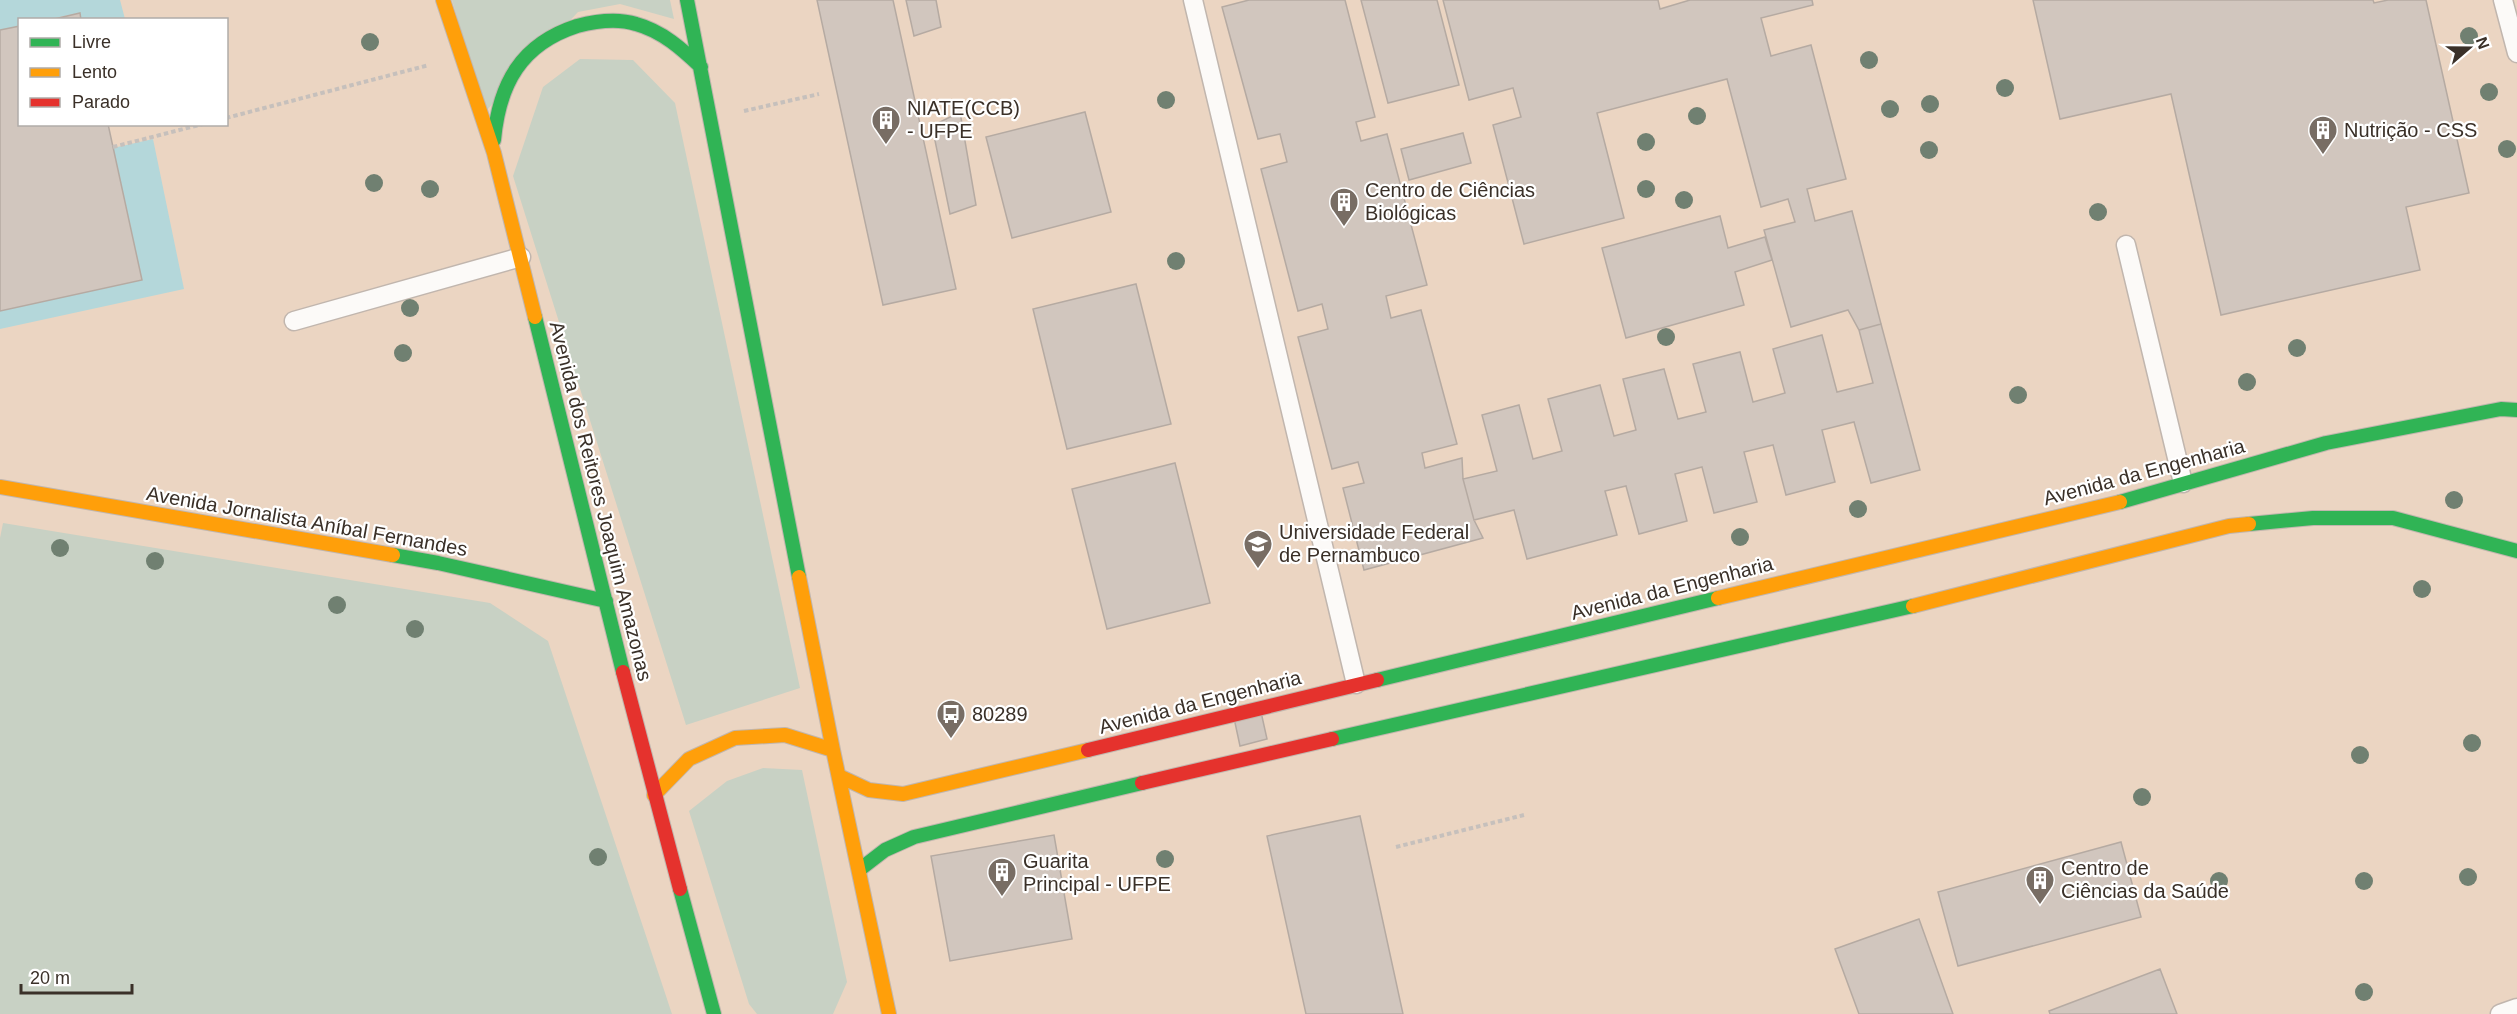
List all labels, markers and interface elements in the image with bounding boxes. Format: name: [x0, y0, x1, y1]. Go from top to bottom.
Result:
legend: [18, 18, 228, 126]
north arrow: [2439, 18, 2499, 78]
text: Livre: [72, 32, 111, 52]
text: N: [2473, 35, 2493, 51]
text: Lento: [72, 62, 117, 82]
text: Parado: [72, 92, 130, 112]
place label: NIATE(CCB) - UFPE: [907, 97, 1020, 142]
building icon: NIATE(CCB) - UFPE: [870, 104, 902, 146]
building icon: Nutrição - CSS: [2307, 114, 2339, 156]
place label: Nutrição - CSS: [2344, 119, 2477, 141]
place label: Centro de Ciências Biológicas: [1365, 179, 1535, 224]
building icon: Centro de Ciências Biológicas: [1328, 186, 1360, 228]
street label: Avenida dos Reitores Joaquim Amazonas: [546, 319, 656, 683]
street label: Avenida da Engenharia: [2041, 434, 2248, 509]
street label: Avenida Jornalista Aníbal Fernandes: [145, 482, 469, 560]
place label: Universidade Federal de Pernambuco: [1279, 521, 1469, 566]
school or university icon: Universidade Federal de Pernambuco: [1242, 528, 1274, 570]
street label: Avenida da Engenharia: [1569, 552, 1776, 624]
street label: Avenida da Engenharia: [1097, 666, 1304, 738]
bus stop icon: 80289: [935, 698, 967, 740]
place label: 80289: [972, 703, 1028, 725]
place label: Guarita Principal - UFPE: [1023, 850, 1171, 895]
building icon: Guarita Principal - UFPE: [986, 856, 1018, 898]
place label: Centro de Ciências da Saúde: [2061, 857, 2229, 902]
building icon: Centro de Ciências da Saúde: [2024, 864, 2056, 906]
scale bar: [21, 957, 132, 995]
text: 20 m: [30, 968, 70, 988]

